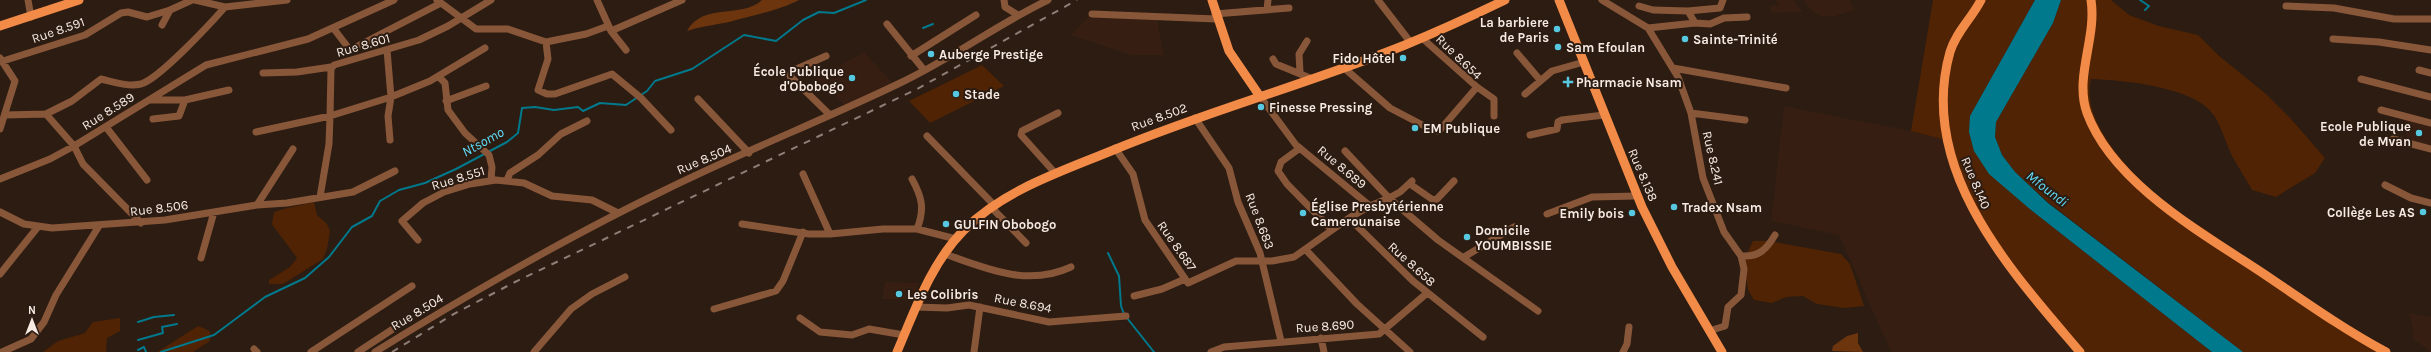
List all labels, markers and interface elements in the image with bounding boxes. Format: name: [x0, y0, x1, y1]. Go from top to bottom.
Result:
street label: Rue 8.591: [30, 14, 86, 46]
place label: La barbiere de Paris: [1480, 15, 1549, 45]
marker: La barbiere de Paris: [1552, 24, 1562, 34]
street label: Rue 8.601: [334, 30, 392, 60]
street label: Rue 8.654: [1433, 31, 1485, 83]
place label: Sainte-Trinité: [1693, 32, 1778, 47]
marker: Sainte-Trinité: [1680, 34, 1690, 44]
place label: Sam Efoulan: [1566, 40, 1645, 55]
marker: Sam Efoulan: [1553, 42, 1563, 52]
place label: Auberge Prestige: [939, 47, 1043, 62]
marker: Auberge Prestige: [926, 49, 936, 59]
place label: Fido Hôtel: [1332, 51, 1395, 66]
marker: Fido Hôtel: [1398, 53, 1408, 63]
place label: École Publique d'Obobogo: [753, 62, 844, 94]
marker: École Publique d'Obobogo: [847, 73, 857, 83]
place label: Pharmacie Nsam: [1576, 75, 1682, 90]
marker: Pharmacie Nsam: [1563, 77, 1573, 87]
place label: Stade: [964, 87, 1000, 102]
street label: Rue 8.589: [79, 89, 137, 133]
marker: Stade: [951, 89, 961, 99]
street label: Rue 8.502: [1129, 100, 1189, 134]
place label: Finesse Pressing: [1269, 100, 1373, 115]
marker: Finesse Pressing: [1256, 102, 1266, 112]
place label: Ecole Publique de Mvan: [2320, 119, 2411, 149]
place label: EM Publique: [1423, 121, 1500, 137]
water label: Ntsomo: [459, 123, 507, 160]
marker: EM Publique: [1410, 123, 1420, 133]
marker: Ecole Publique de Mvan: [2414, 128, 2424, 138]
street label: Rue 8.241: [1700, 130, 1726, 186]
street label: Rue 8.504: [674, 141, 734, 177]
street label: Rue 8.689: [1315, 142, 1369, 192]
street label: Rue 8.138: [1625, 146, 1661, 204]
street label: Rue 8.140: [1958, 155, 1994, 212]
street label: Rue 8.551: [430, 163, 486, 193]
water label: Mfoundi: [2023, 167, 2071, 211]
street label: Rue 8.683: [1242, 191, 1278, 251]
street label: Rue 8.506: [129, 197, 189, 219]
place label: Église Presbytérienne Camerounaise: [1311, 197, 1444, 229]
place label: Tradex Nsam: [1682, 200, 1762, 215]
marker: Tradex Nsam: [1669, 202, 1679, 212]
place label: Collège Les AS: [2327, 205, 2415, 220]
place label: Emily bois: [1560, 206, 1624, 221]
marker: Collège Les AS: [2418, 207, 2428, 217]
marker: Église Presbytérienne Camerounaise: [1298, 208, 1308, 218]
marker: Emily bois: [1627, 208, 1637, 218]
place label: GULFIN Obobogo: [954, 217, 1056, 232]
street label: Rue 8.687: [1154, 218, 1200, 274]
marker: GULFIN Obobogo: [941, 219, 951, 229]
place label: Domicile YOUMBISSIE: [1475, 223, 1552, 253]
marker: Domicile YOUMBISSIE: [1462, 232, 1472, 242]
street label: Rue 8.658: [1385, 239, 1439, 289]
place label: Les Colibris: [907, 287, 979, 302]
marker: Les Colibris: [894, 289, 904, 299]
street label: Rue 8.694: [993, 290, 1053, 316]
street label: Rue 8.504: [388, 291, 446, 333]
north arrow: [12, 300, 52, 340]
text: N: [28, 304, 36, 317]
street label: Rue 8.690: [1295, 316, 1355, 336]

